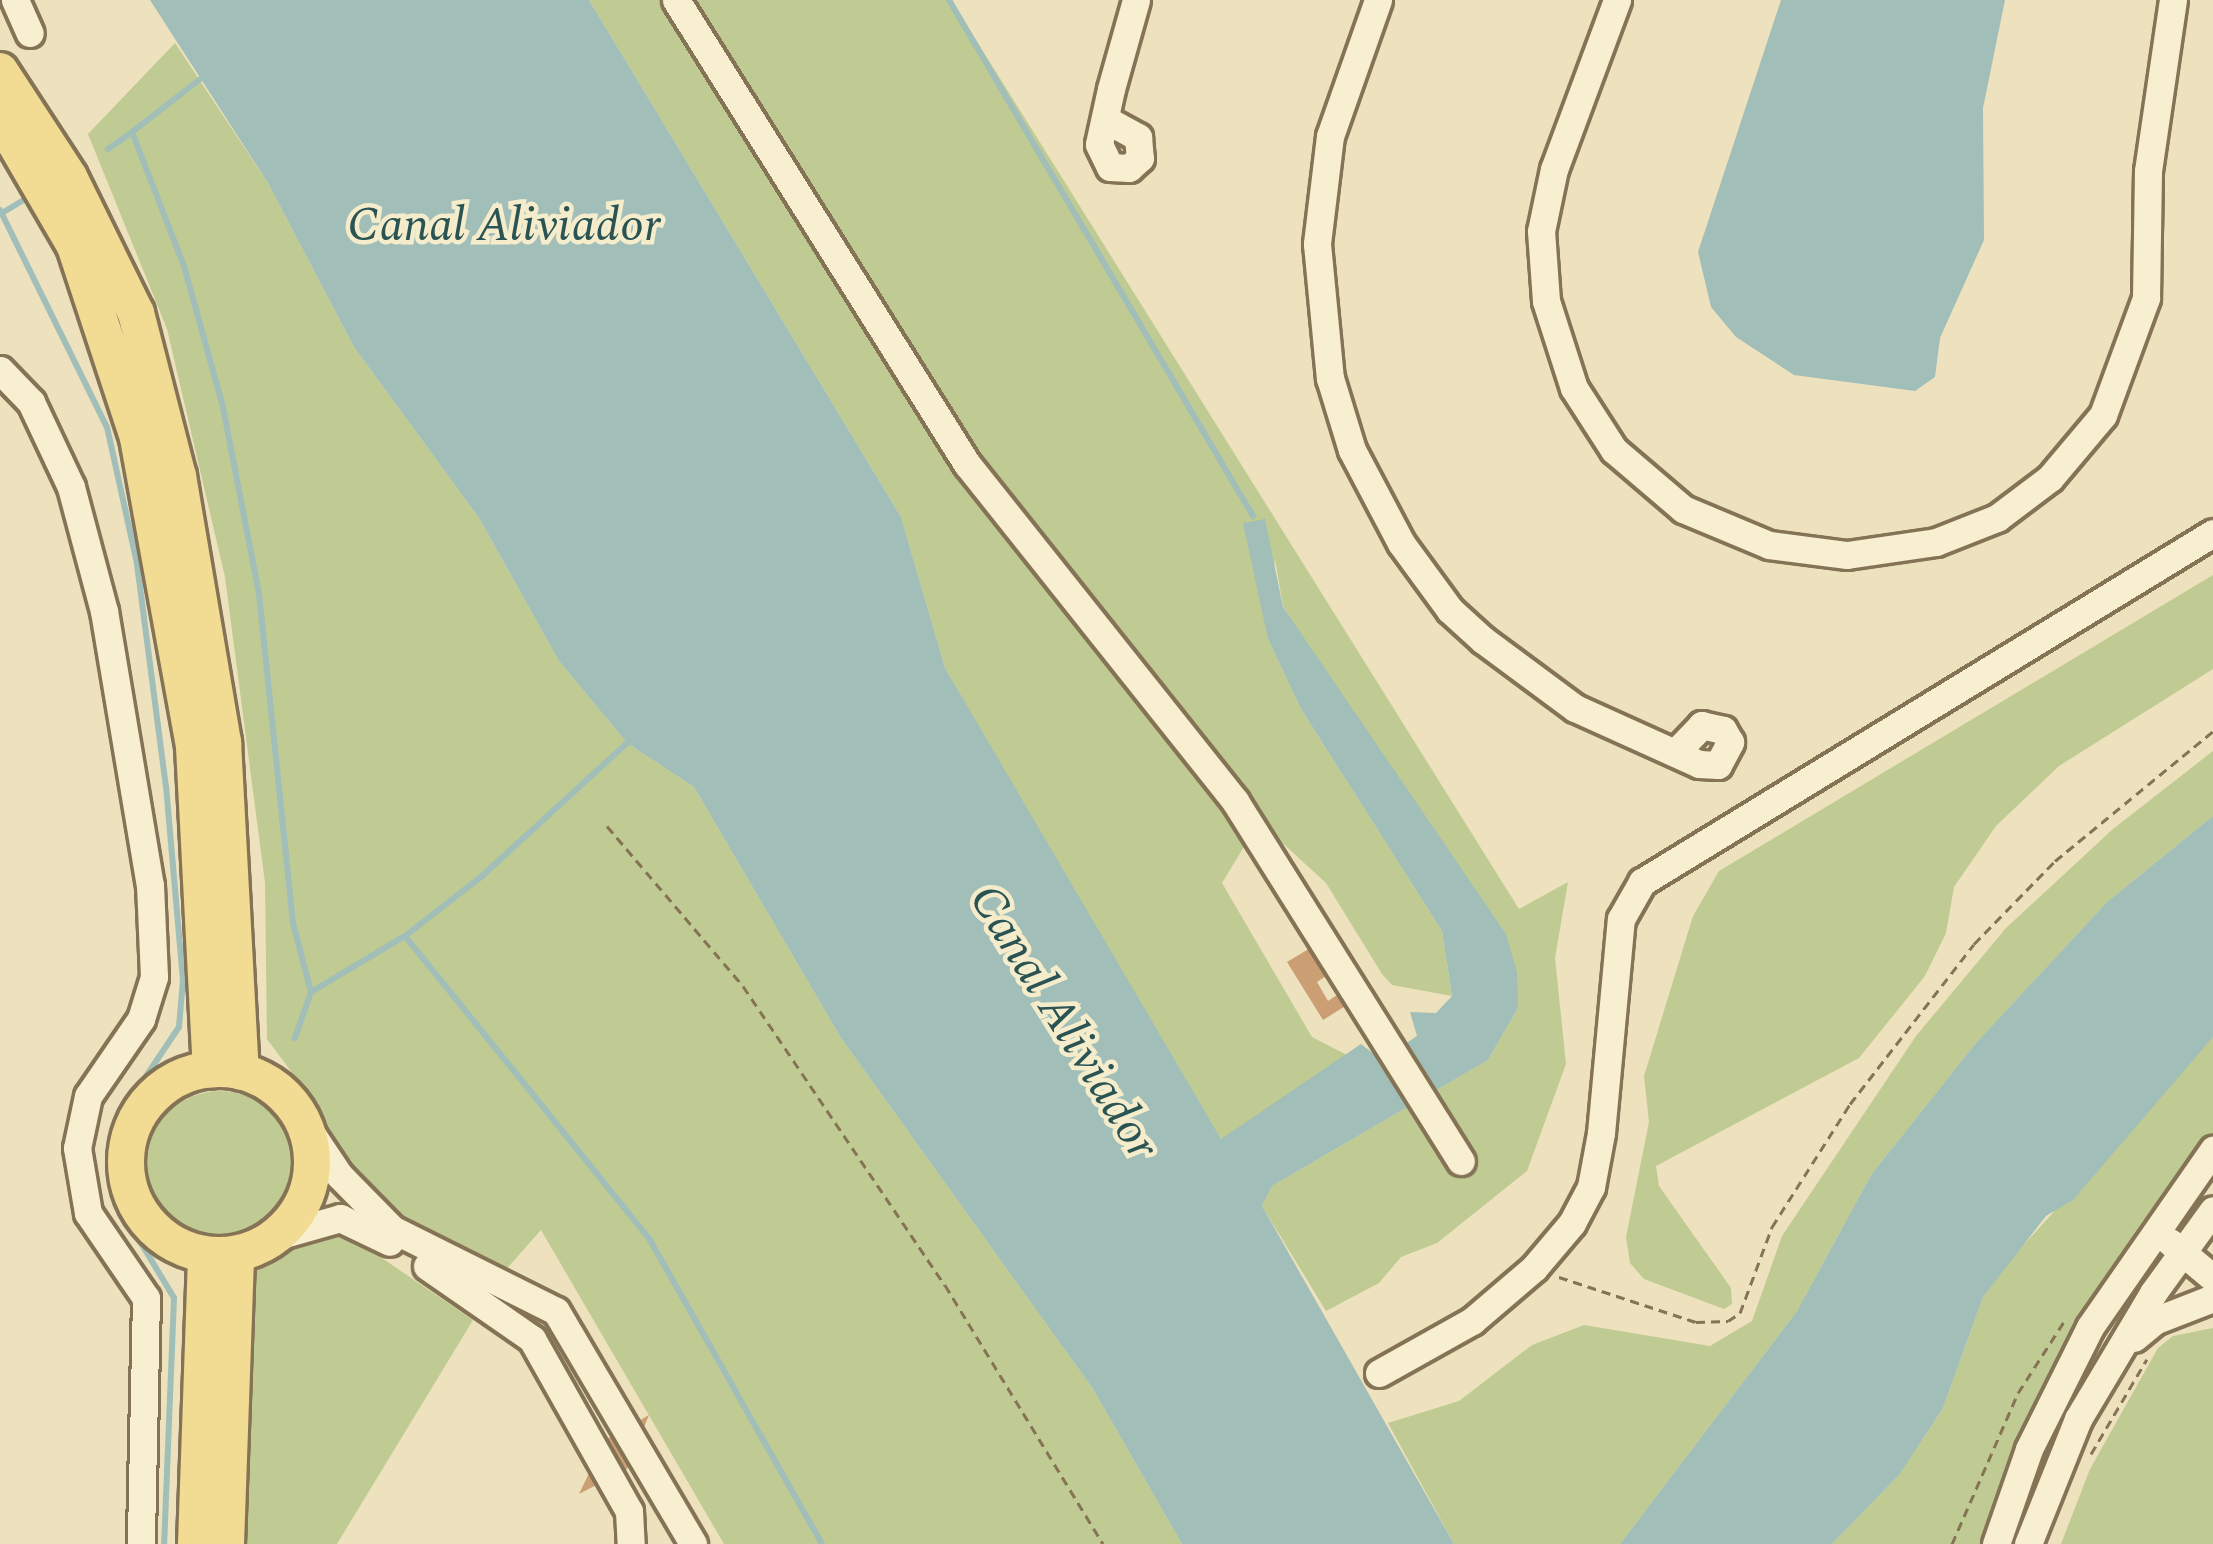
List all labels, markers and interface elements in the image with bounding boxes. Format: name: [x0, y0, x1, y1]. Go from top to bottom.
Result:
water label: Canal Aliviador: [347, 197, 661, 255]
water label: Canal Aliviador: [957, 874, 1171, 1170]

